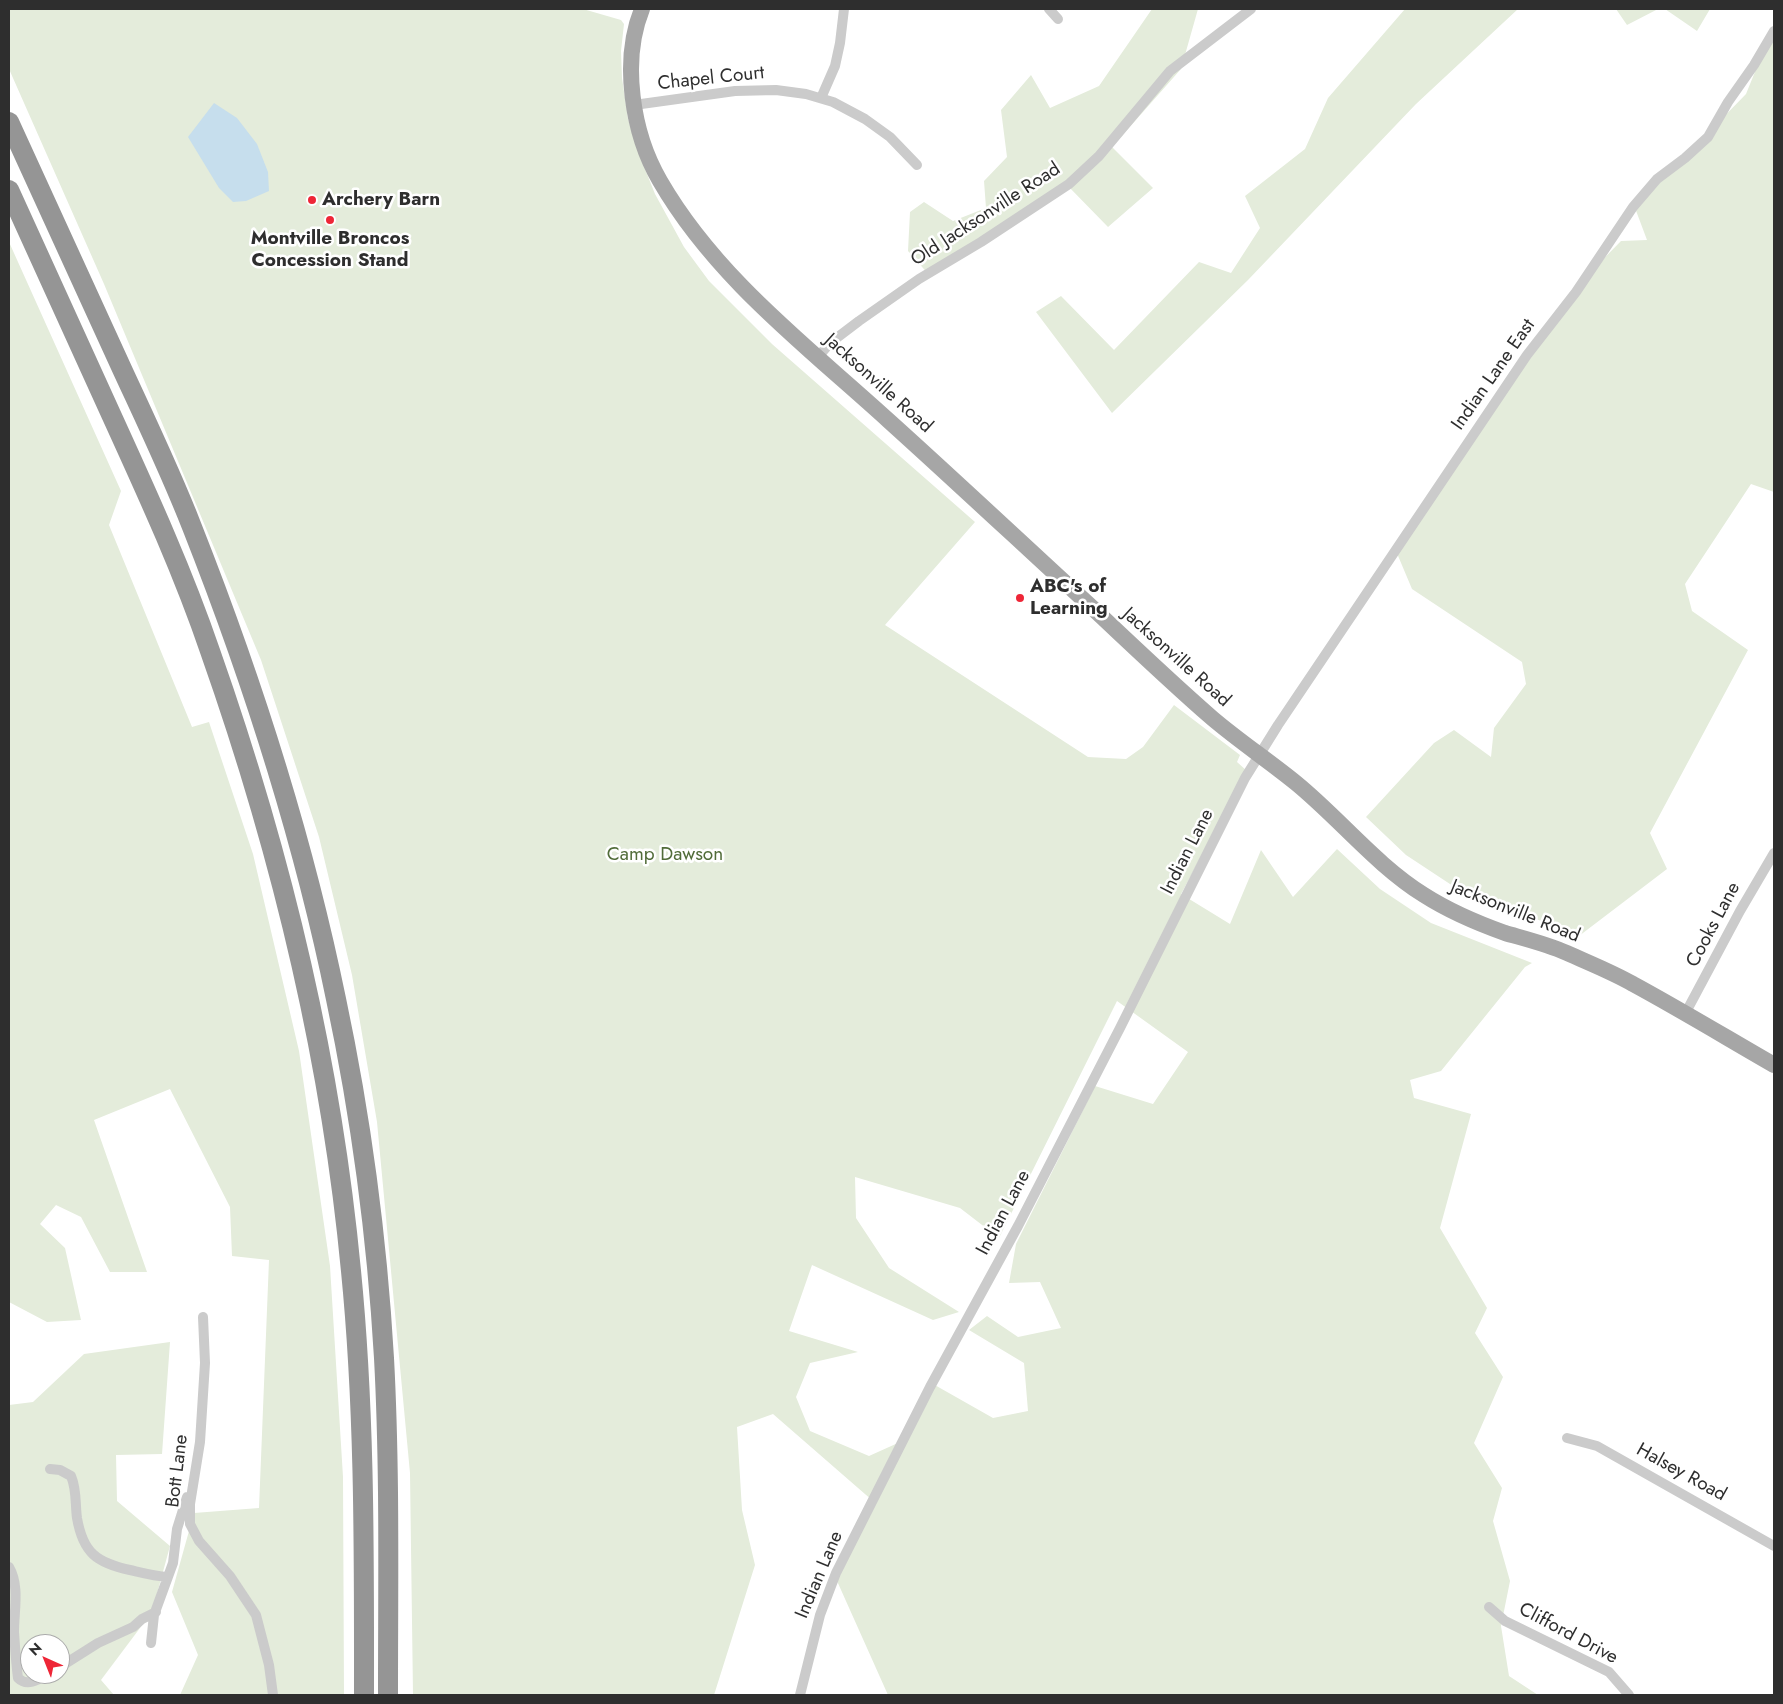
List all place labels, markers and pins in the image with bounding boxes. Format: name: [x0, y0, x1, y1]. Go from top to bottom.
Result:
place label: Archery Barn: [322, 189, 440, 211]
marker: Archery Barn: [306, 194, 318, 206]
marker: Montville Broncos Concession Stand: [324, 214, 336, 226]
place label: Montville Broncos Concession Stand: [251, 228, 409, 272]
place label: ABC's of Learning: [1030, 576, 1108, 620]
marker: ABC's of Learning: [1014, 592, 1026, 604]

